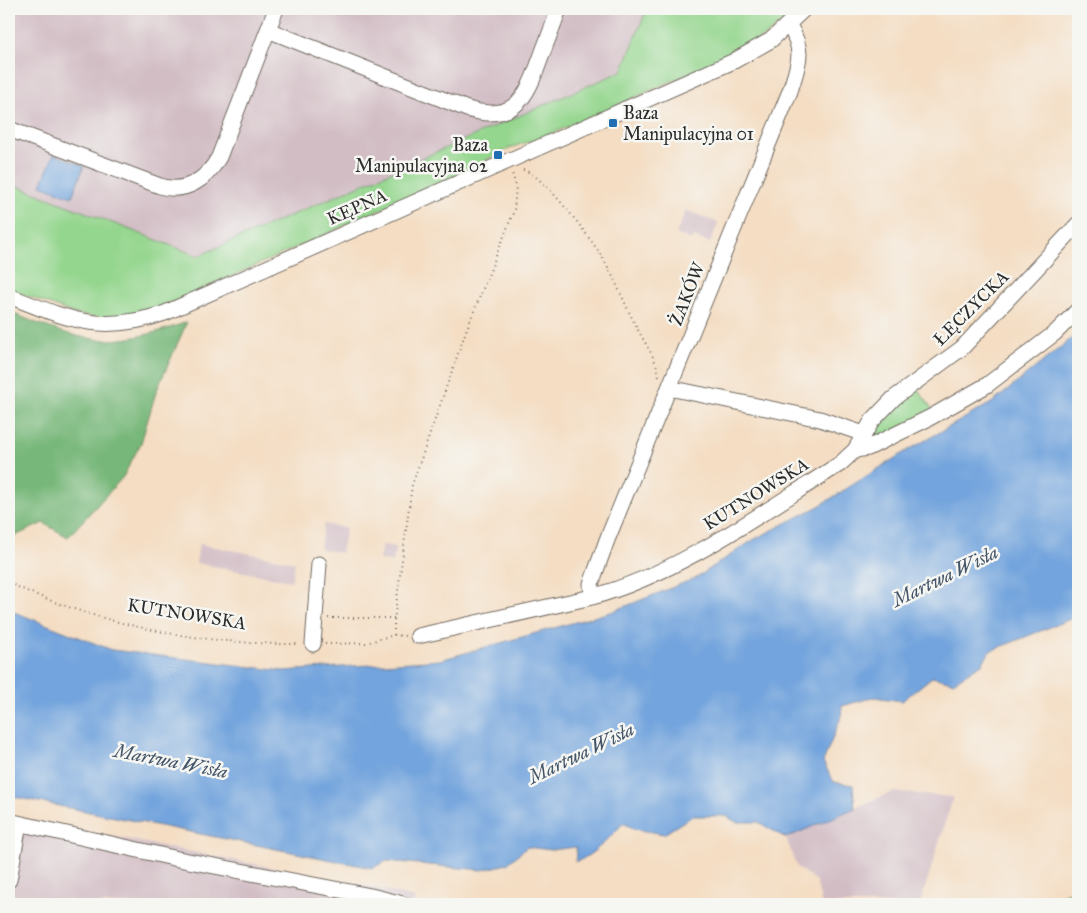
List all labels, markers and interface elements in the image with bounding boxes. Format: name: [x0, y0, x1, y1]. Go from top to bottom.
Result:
place label: Baza Manipulacyjna 01: [623, 102, 754, 145]
marker: Baza Manipulacyjna 01: [607, 117, 619, 129]
place label: Baza Manipulacyjna 02: [355, 134, 488, 177]
marker: Baza Manipulacyjna 02: [492, 149, 504, 161]
street label: KĘPNA: [324, 184, 390, 230]
street label: ŻAKÓW: [663, 258, 710, 329]
street label: ŁĘCZYCKA: [929, 266, 1013, 350]
street label: KUTNOWSKA: [699, 453, 813, 535]
water label: Martwa Wisła: [887, 540, 1002, 612]
street label: KUTNOWSKA: [126, 594, 248, 634]
water label: Martwa Wisła: [523, 717, 638, 789]
water label: Martwa Wisła: [110, 738, 230, 783]

